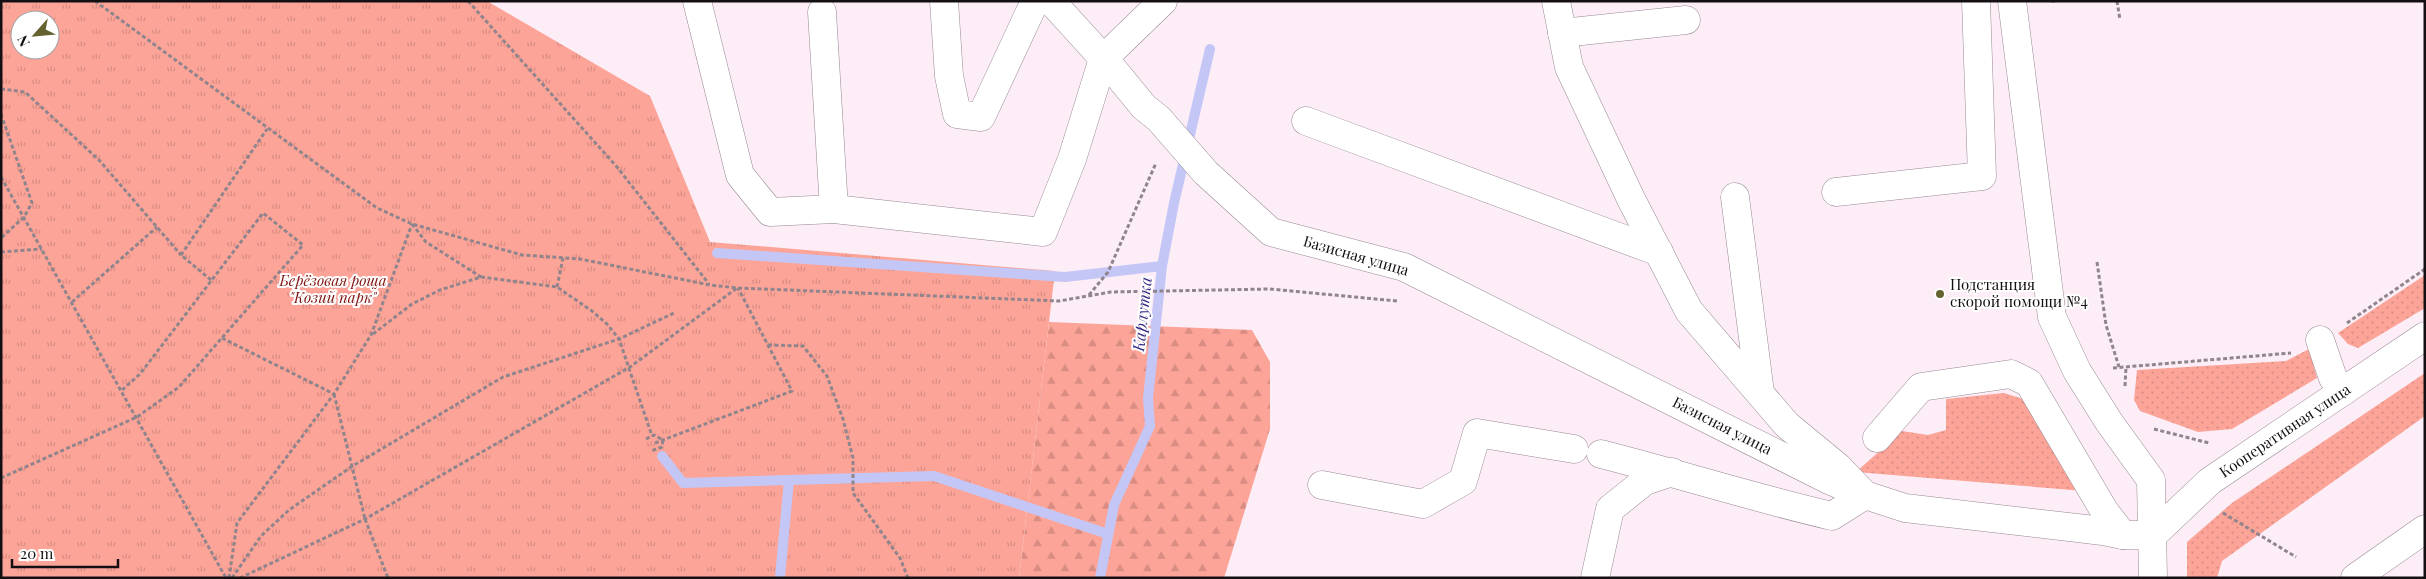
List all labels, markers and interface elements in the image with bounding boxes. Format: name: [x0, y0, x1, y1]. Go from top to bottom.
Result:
north arrow: [10, 10, 60, 60]
text: N: [12, 32, 34, 50]
street label: Базисная улица: [1301, 230, 1412, 280]
park label: Берёзовая роща "Козий парк": [278, 270, 387, 307]
place label: Подстанция скорой помощи №4: [1950, 274, 2088, 311]
water label: Карлутка: [1127, 276, 1156, 353]
marker: Подстанция скорой помощи №4: [1934, 288, 1946, 300]
street label: Кооперативная улица: [2215, 378, 2354, 482]
street label: Базисная улица: [1669, 391, 1776, 459]
scale bar: [12, 536, 119, 568]
text: 20 m: [20, 543, 54, 563]

